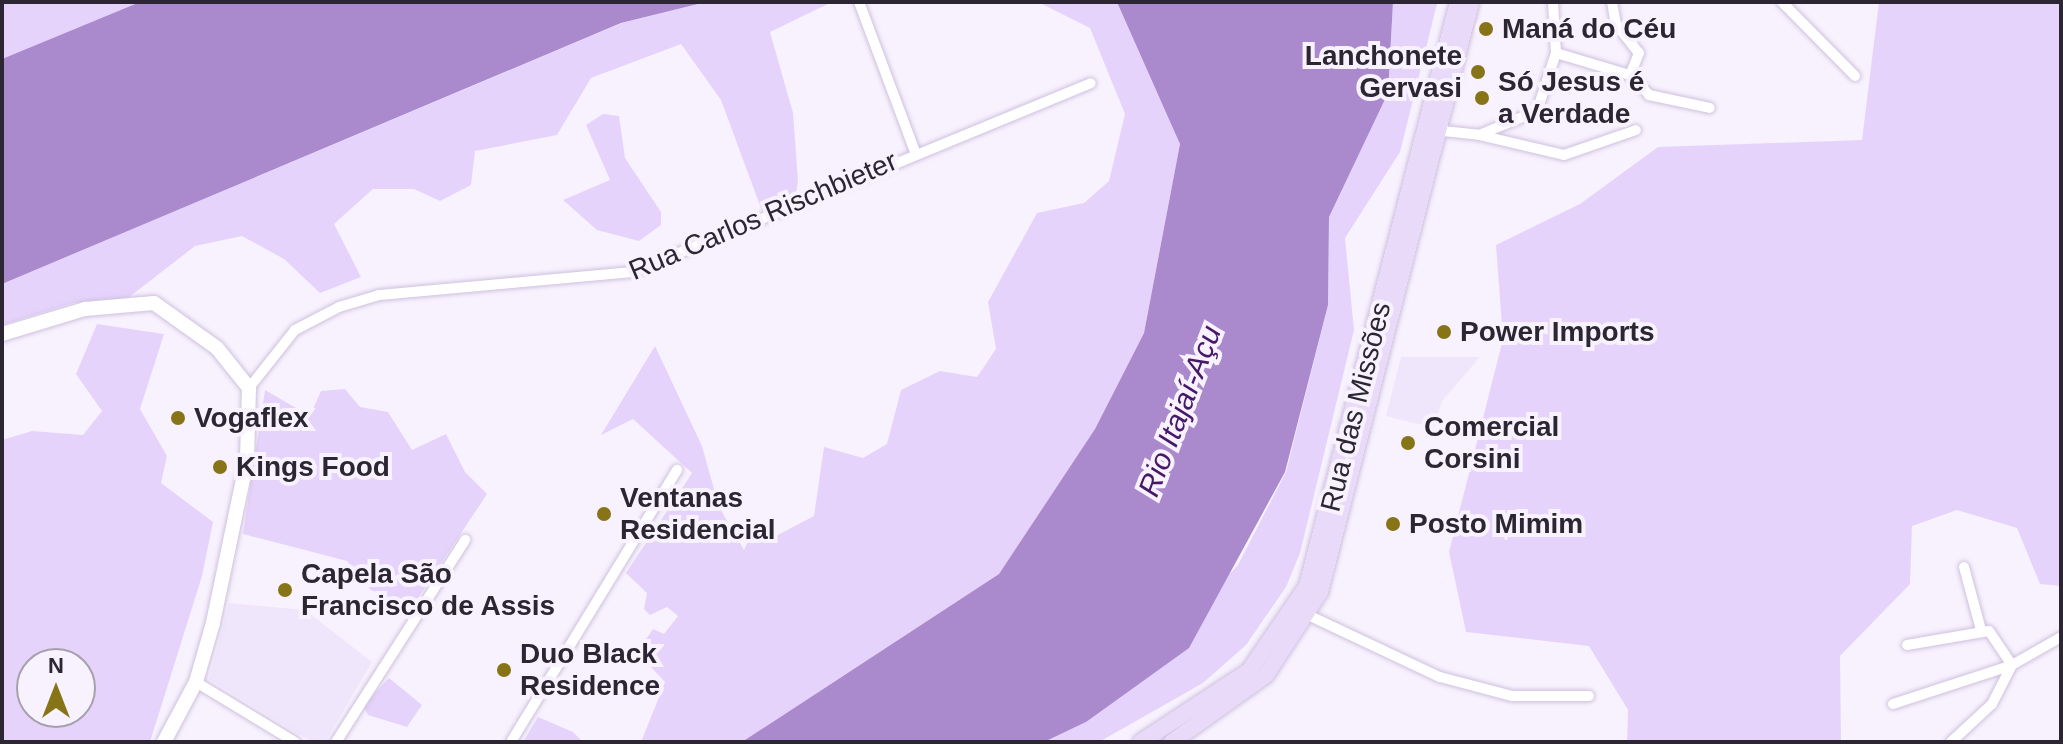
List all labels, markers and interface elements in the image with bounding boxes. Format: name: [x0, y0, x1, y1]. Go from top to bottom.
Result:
place label: Maná do Céu: [1502, 12, 1676, 46]
marker: Maná do Céu: [1477, 20, 1495, 38]
place label: Lanchonete Gervasi: [1305, 39, 1462, 105]
marker: Lanchonete Gervasi: [1469, 63, 1487, 81]
place label: Só Jesus é a Verdade: [1498, 65, 1644, 131]
marker: Só Jesus é a Verdade: [1473, 89, 1491, 107]
street label: Rua Carlos Rischbieter: [624, 144, 902, 288]
street label: Rua das Missões: [1314, 299, 1398, 515]
place label: Power Imports: [1460, 315, 1654, 349]
water label: Rio Itajaí-Açu: [1131, 320, 1229, 502]
marker: Power Imports: [1435, 323, 1453, 341]
place label: Vogaflex: [194, 401, 309, 435]
marker: Vogaflex: [169, 409, 187, 427]
place label: Comercial Corsini: [1424, 410, 1559, 476]
marker: Comercial Corsini: [1399, 434, 1417, 452]
place label: Kings Food: [236, 450, 390, 484]
marker: Kings Food: [211, 458, 229, 476]
place label: Ventanas Residencial: [620, 481, 776, 547]
marker: Ventanas Residencial: [595, 505, 613, 523]
place label: Posto Mimim: [1409, 507, 1583, 541]
marker: Posto Mimim: [1384, 515, 1402, 533]
place label: Capela São Francisco de Assis: [301, 557, 556, 623]
marker: Capela São Francisco de Assis: [276, 581, 294, 599]
place label: Duo Black Residence: [520, 637, 660, 703]
north arrow: [16, 648, 96, 728]
text: N: [48, 653, 64, 678]
marker: Duo Black Residence: [495, 661, 513, 679]

